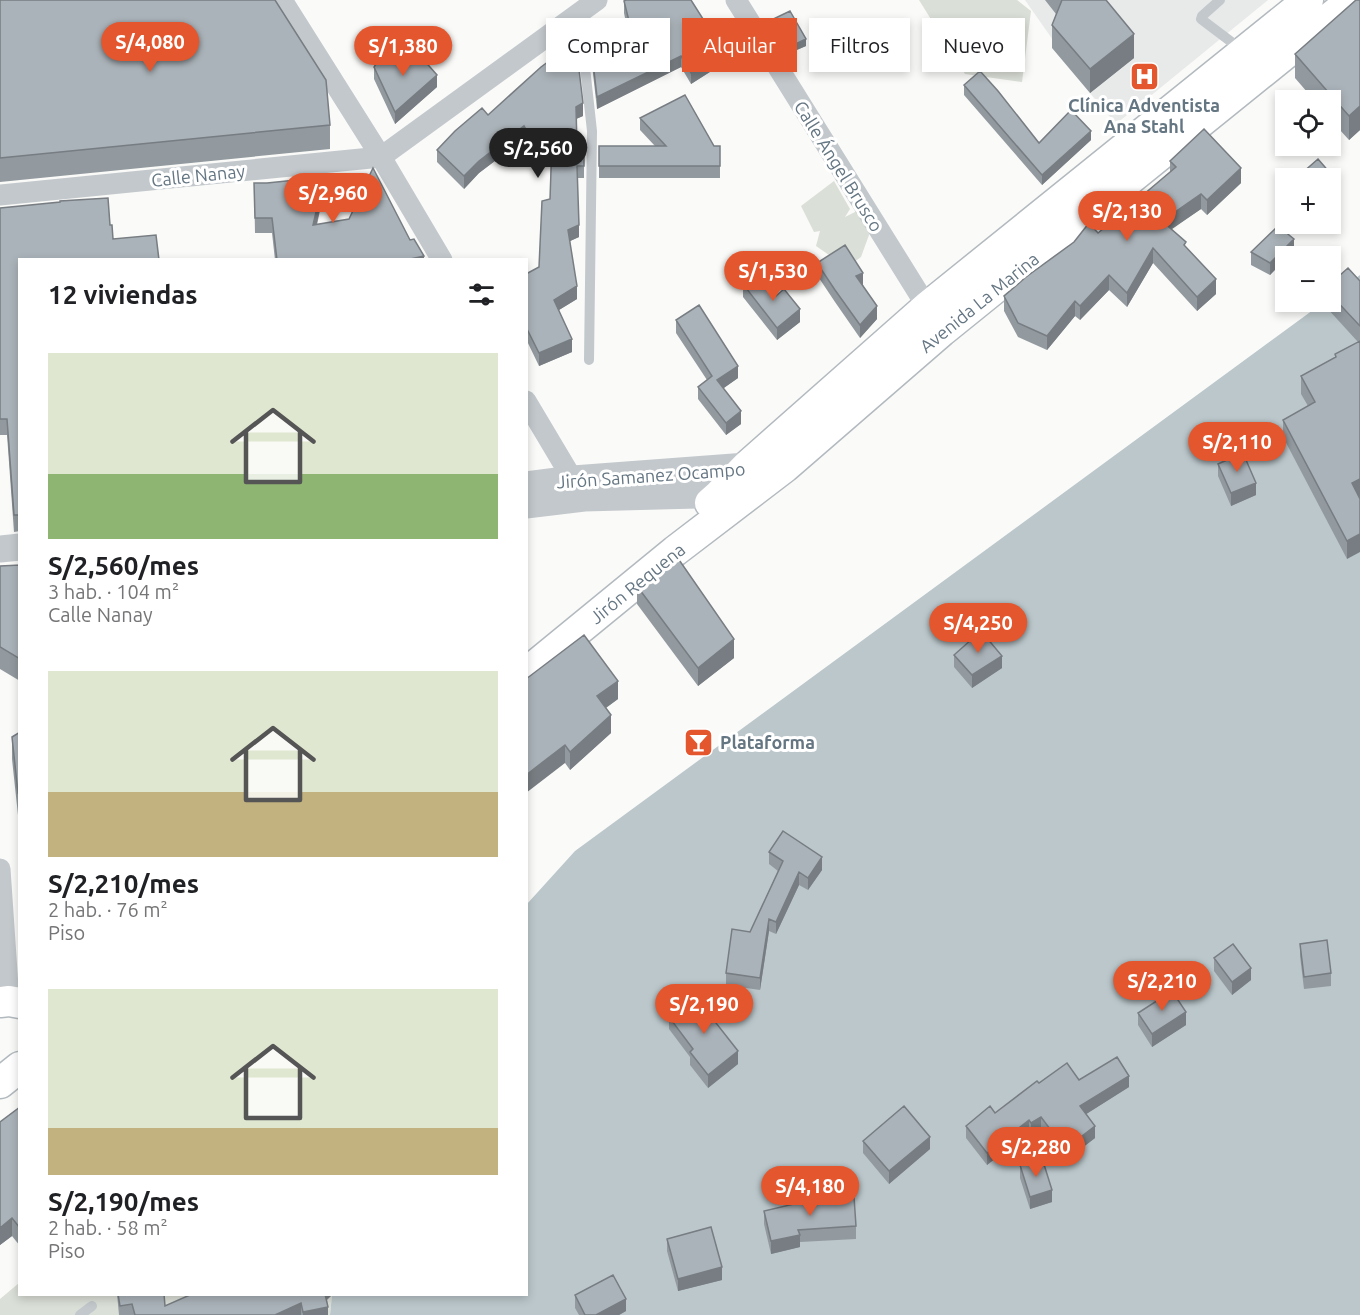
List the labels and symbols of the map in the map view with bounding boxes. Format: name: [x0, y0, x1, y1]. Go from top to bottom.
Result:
pin: S/4,080: [95, 22, 205, 73]
pin: S/1,380: [348, 26, 458, 77]
hospital icon: Clínica Adventista Ana Stahl: [1128, 60, 1160, 92]
place label: Clínica Adventista Ana Stahl: [1068, 95, 1220, 136]
street label: Calle Ángel Brusco: [791, 97, 888, 235]
pin: S/2,560: [483, 128, 593, 179]
street label: Calle Nanay: [150, 160, 246, 190]
pin: S/2,960: [278, 173, 388, 224]
pin: S/2,130: [1072, 191, 1182, 242]
street label: Avenida La Marina: [916, 248, 1042, 356]
pin: S/1,530: [718, 251, 828, 302]
pin: S/2,110: [1182, 422, 1292, 473]
street label: Jirón Samanez Ocampo: [556, 458, 746, 492]
street label: Jirón Requena: [585, 539, 689, 627]
pin: S/4,250: [923, 603, 1033, 654]
bar icon: Plataforma: [683, 726, 715, 758]
place label: Plataforma: [720, 732, 815, 752]
pin: S/2,210: [1107, 961, 1217, 1012]
pin: S/2,190: [649, 984, 759, 1035]
pin: S/2,280: [981, 1127, 1091, 1178]
pin: S/4,180: [755, 1166, 865, 1217]

